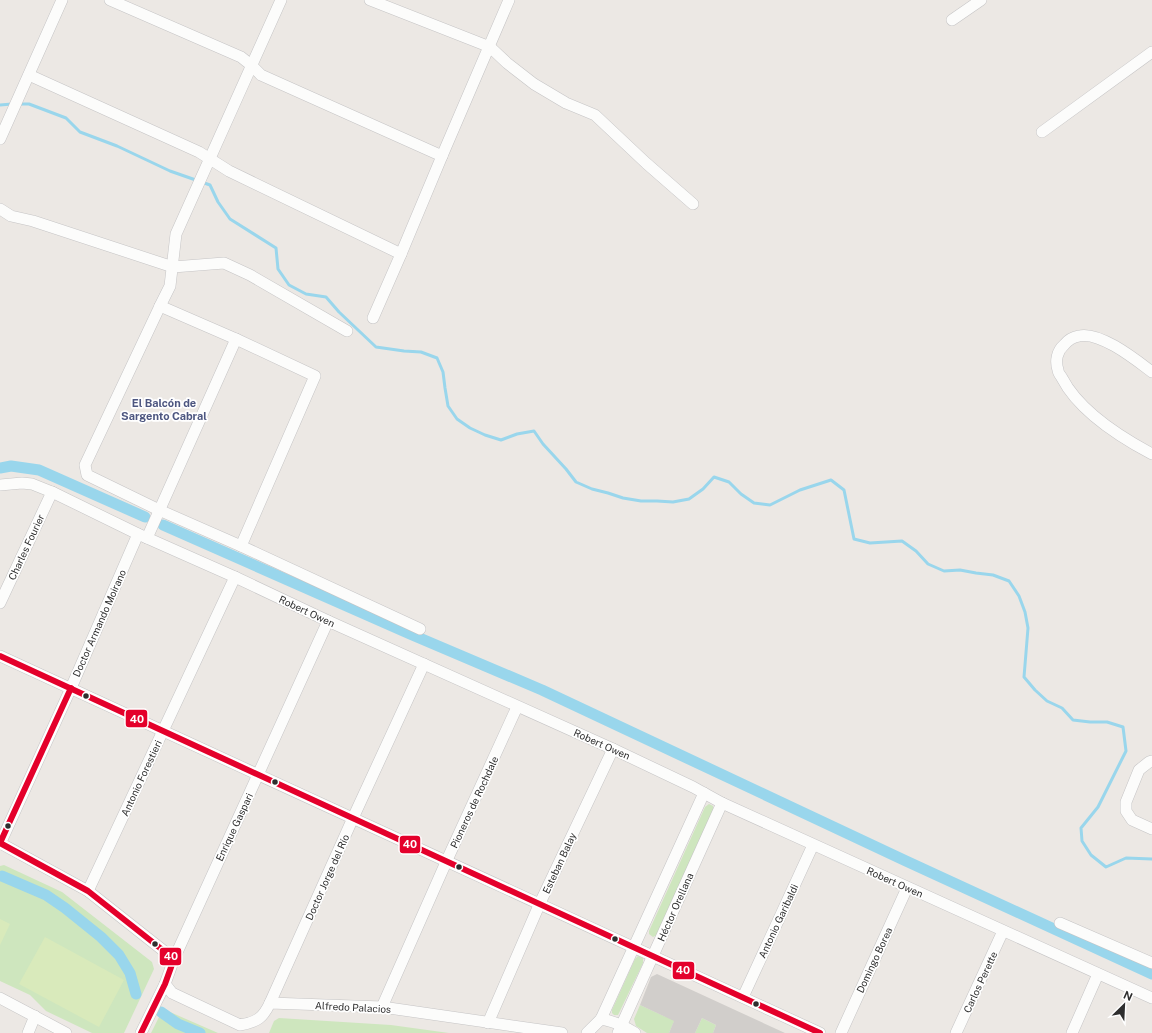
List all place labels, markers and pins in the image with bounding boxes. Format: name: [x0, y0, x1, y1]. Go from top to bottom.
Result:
unlabelled marker: [81, 691, 91, 701]
unlabelled marker: [270, 777, 280, 787]
unlabelled marker: [3, 821, 13, 831]
unlabelled marker: [454, 862, 464, 872]
unlabelled marker: [610, 934, 620, 944]
unlabelled marker: [150, 939, 160, 949]
unlabelled marker: [751, 999, 761, 1009]

